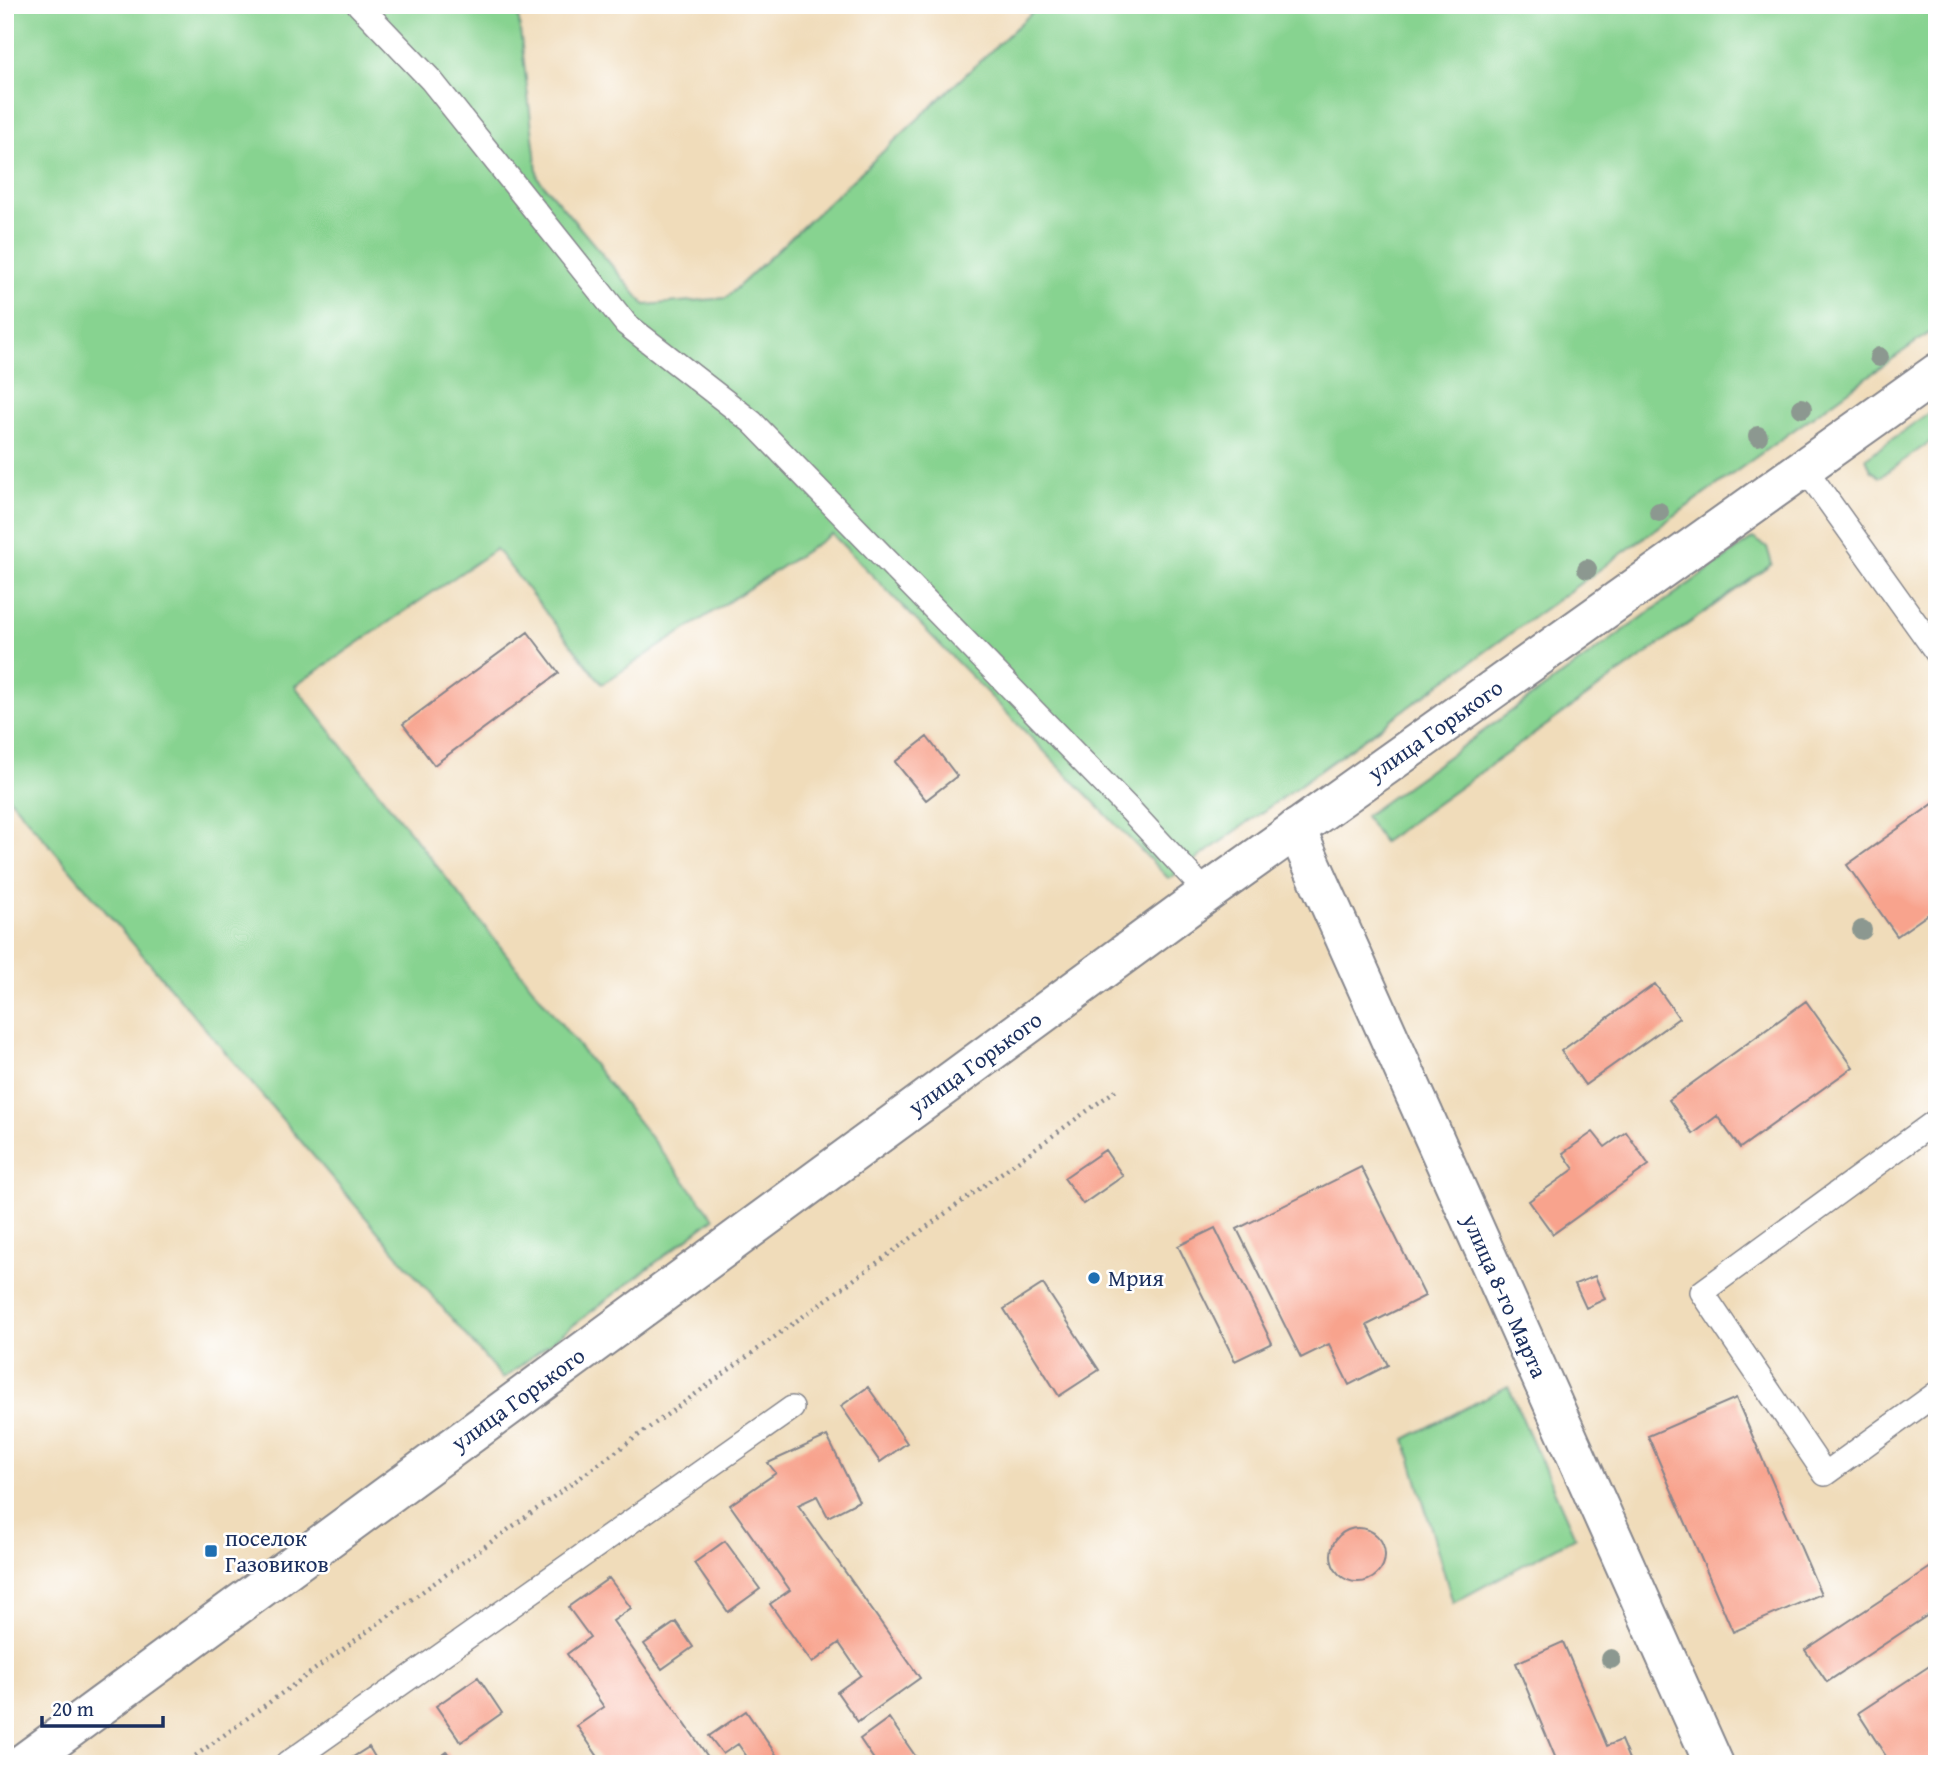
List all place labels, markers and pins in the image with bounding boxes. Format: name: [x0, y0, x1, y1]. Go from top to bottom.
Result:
place label: Мрия: [1108, 1261, 1164, 1294]
marker: Мрия: [1086, 1270, 1102, 1286]
place label: поселок Газовиков: [225, 1521, 329, 1580]
marker: поселок Газовиков: [203, 1543, 219, 1559]

